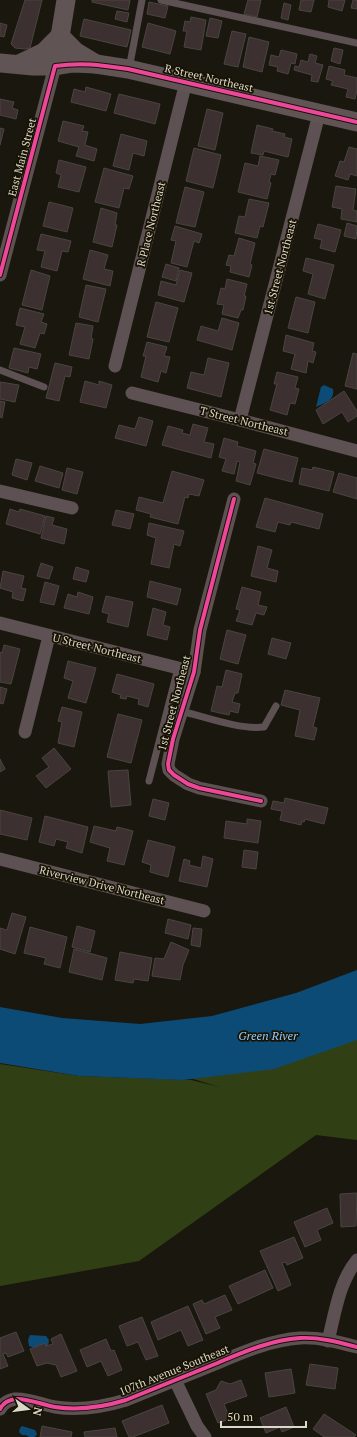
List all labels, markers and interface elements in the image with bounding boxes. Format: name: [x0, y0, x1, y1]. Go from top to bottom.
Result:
street label: R Street Northeast: [163, 61, 255, 95]
street label: East Main Street: [5, 116, 39, 198]
street label: R Place Northeast: [134, 180, 168, 268]
street label: 1st Street Northeast: [261, 218, 299, 316]
street label: T Street Northeast: [198, 403, 290, 439]
street label: U Street Northeast: [51, 630, 143, 666]
street label: 1st Street Northeast: [155, 654, 193, 752]
street label: Riverview Drive Northeast: [38, 863, 166, 907]
water label: Green River: [238, 1028, 299, 1043]
street label: 107th Avenue Southeast: [117, 1341, 231, 1399]
north arrow: [8, 1389, 48, 1429]
scale bar: [221, 1403, 306, 1429]
text: N: [30, 1406, 46, 1418]
text: 50 m: [227, 1409, 254, 1424]

